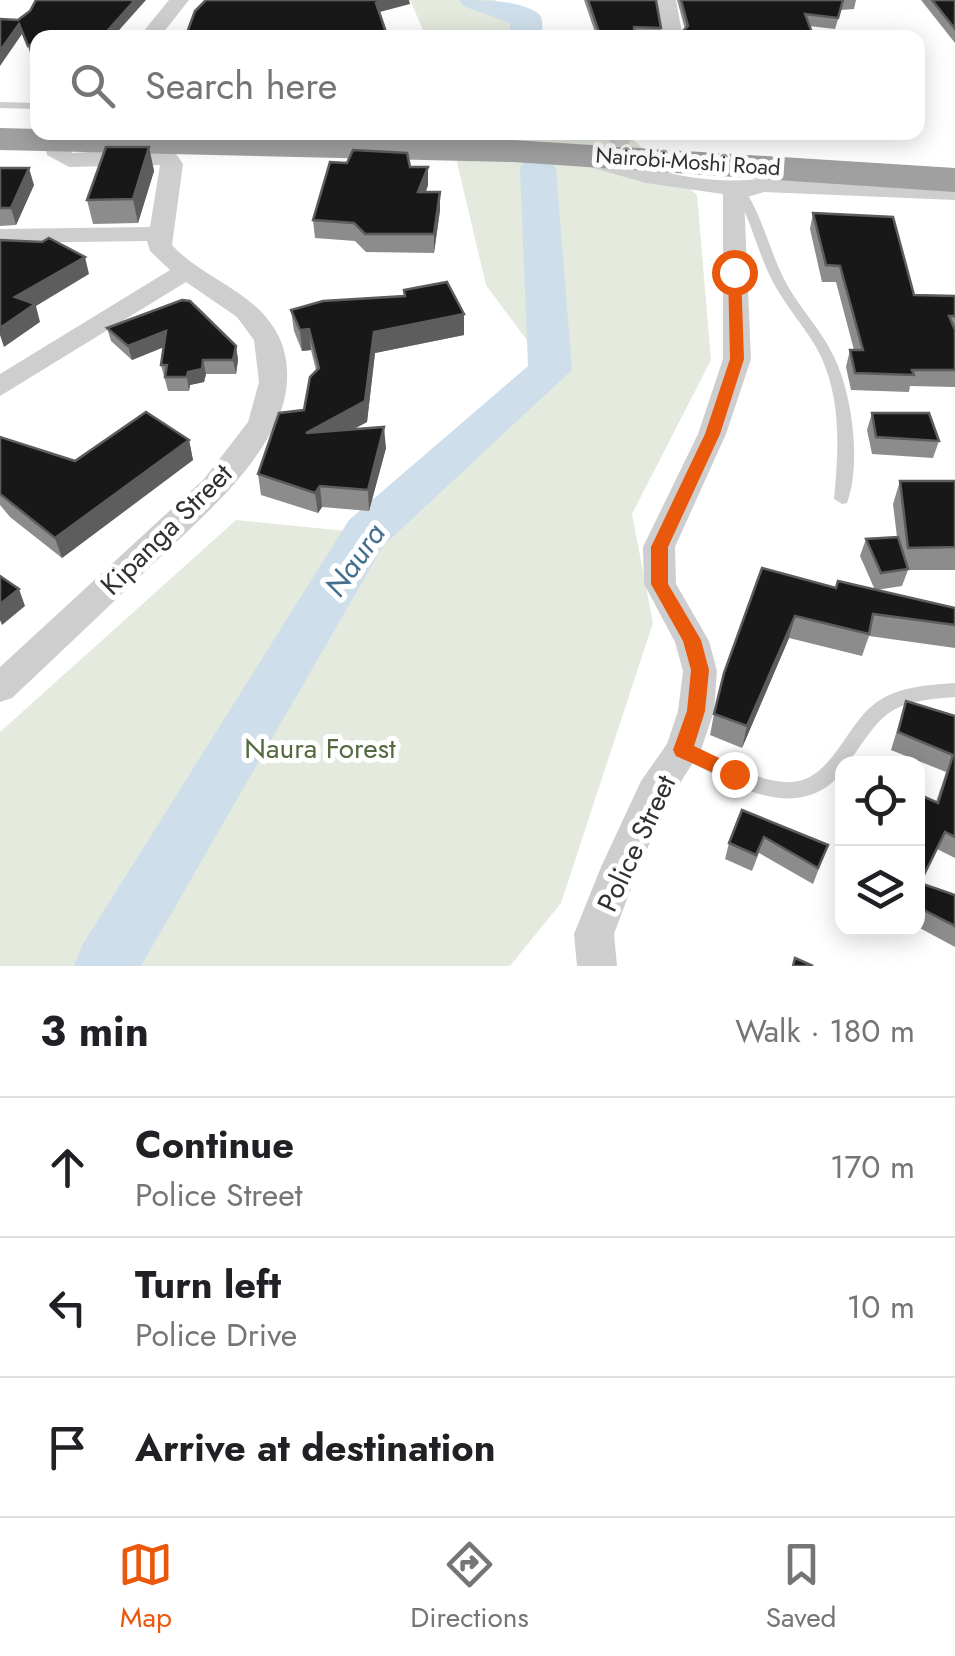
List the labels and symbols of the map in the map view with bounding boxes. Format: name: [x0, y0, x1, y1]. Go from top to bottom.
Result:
street label: Nairobi-Moshi Road: [594, 139, 782, 183]
route start: [712, 250, 758, 296]
street label: Kipanga Street: [91, 454, 242, 605]
water label: Naura: [314, 514, 396, 605]
park label: Naura Forest: [244, 728, 396, 769]
route end: [712, 752, 758, 798]
street label: Police Street: [587, 768, 686, 918]

